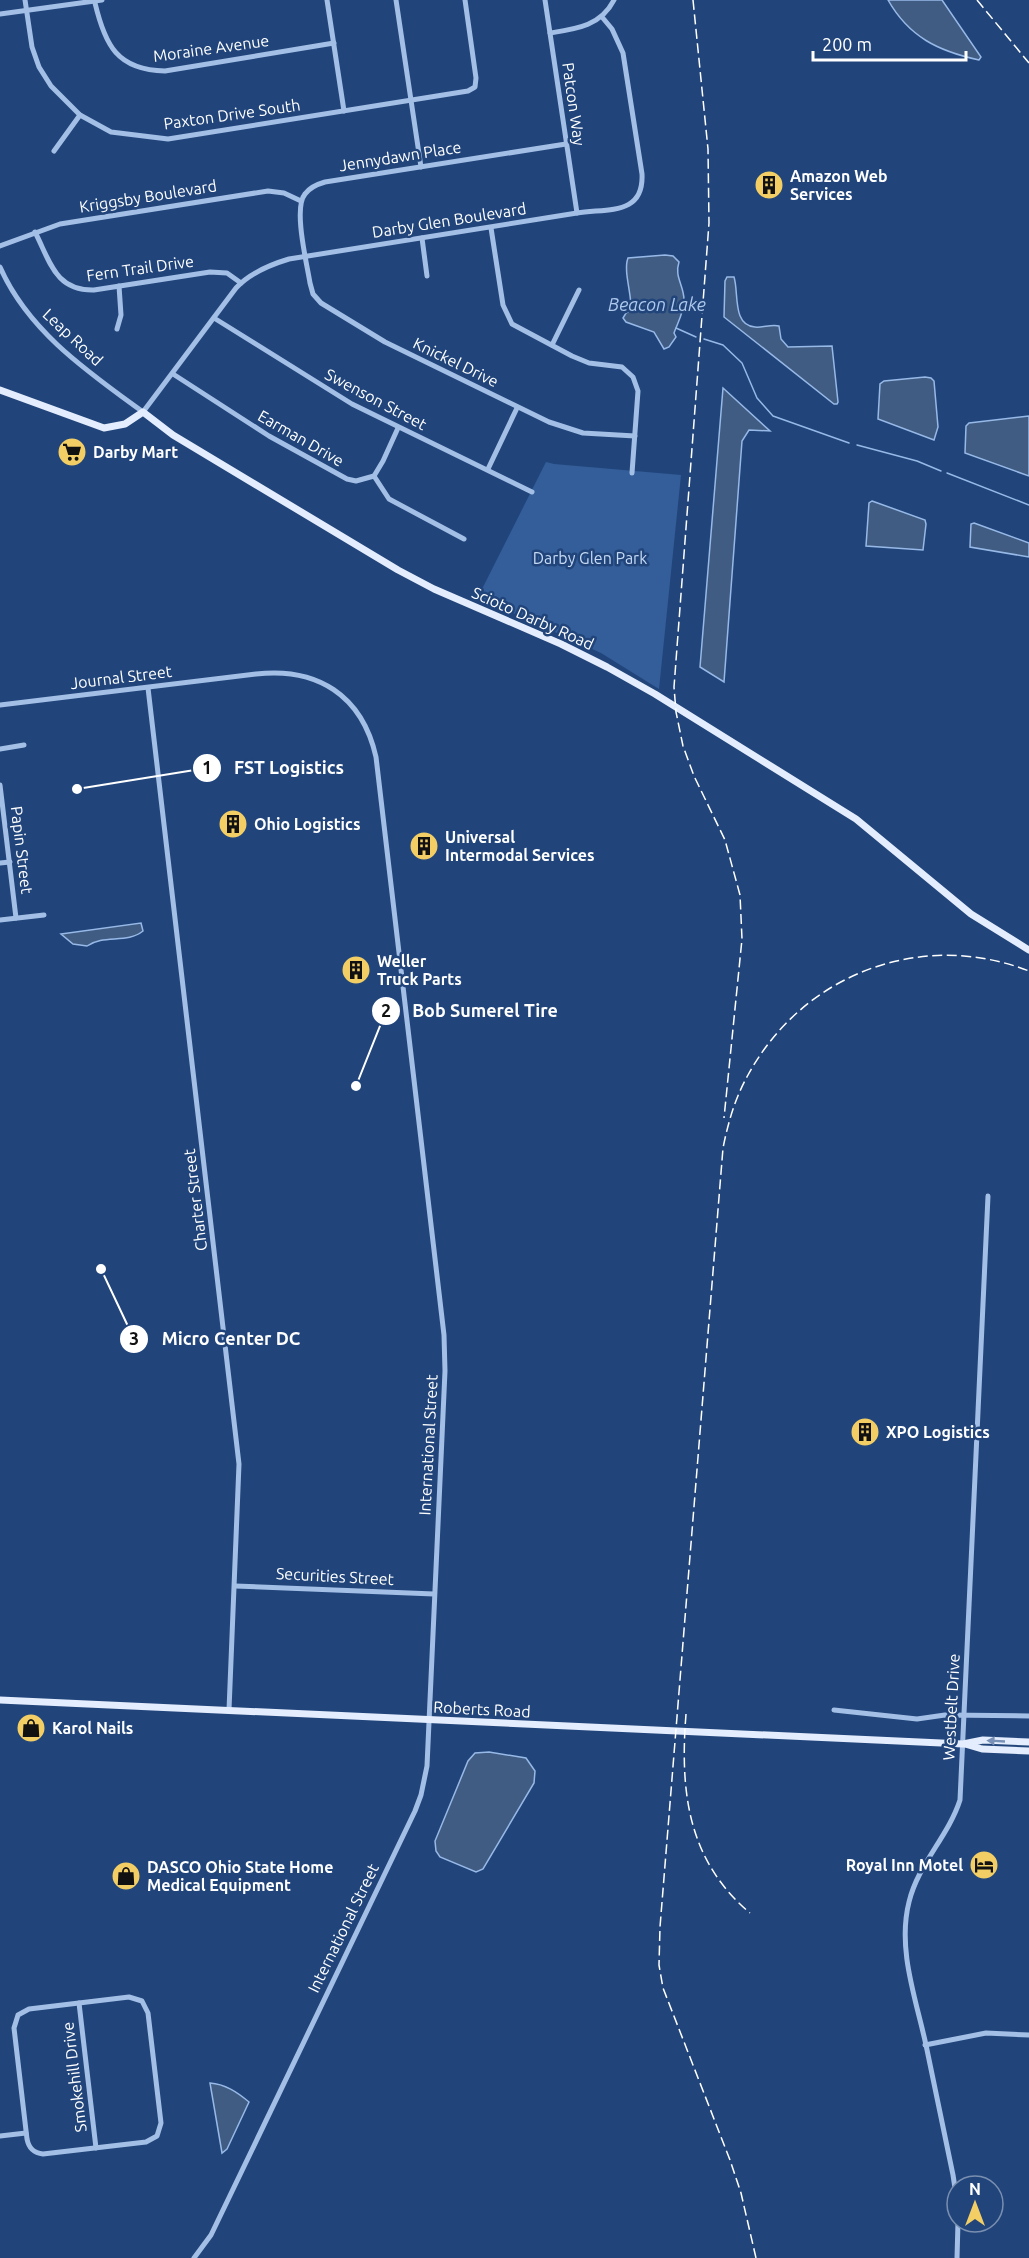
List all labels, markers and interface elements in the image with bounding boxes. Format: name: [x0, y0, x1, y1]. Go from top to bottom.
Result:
scale bar: [813, 24, 966, 62]
street label: Moraine Avenue: [152, 31, 270, 65]
text: 200 m: [822, 34, 872, 54]
street label: Patcon Way: [559, 61, 589, 147]
street label: Paxton Drive South: [162, 95, 302, 133]
street label: Jennydawn Place: [338, 137, 462, 175]
place label: Amazon Web Services: [790, 167, 888, 203]
building icon: Amazon Web Services: [753, 169, 785, 201]
street label: Kriggsby Boulevard: [78, 176, 218, 216]
street label: Darby Glen Boulevard: [371, 199, 527, 241]
street label: Fern Trail Drive: [85, 252, 195, 284]
water label: Beacon Lake: [608, 294, 706, 314]
street label: Leap Road: [39, 305, 107, 369]
street label: Knickel Drive: [410, 334, 502, 390]
street label: Swenson Street: [322, 365, 431, 434]
street label: Earman Drive: [255, 406, 347, 470]
supermarket icon: Darby Mart: [56, 436, 88, 468]
place label: Darby Mart: [93, 443, 178, 461]
park label: Darby Glen Park: [533, 549, 647, 567]
street label: Scioto Darby Road: [469, 583, 597, 653]
street label: Journal Street: [69, 662, 174, 692]
callout: FST Logistics: [192, 750, 356, 786]
text: 1: [202, 757, 212, 777]
text: FST Logistics: [234, 757, 344, 777]
street label: Papin Street: [8, 805, 36, 896]
building icon: Ohio Logistics: [217, 808, 249, 840]
place label: Ohio Logistics: [254, 815, 360, 833]
place label: Universal Intermodal Services: [445, 828, 595, 864]
building icon: Universal Intermodal Services: [408, 830, 440, 862]
place label: Weller Truck Parts: [377, 952, 462, 988]
building icon: Weller Truck Parts: [340, 954, 372, 986]
callout: Bob Sumerel Tire: [371, 993, 570, 1029]
text: 2: [381, 1000, 391, 1020]
text: Bob Sumerel Tire: [412, 1000, 558, 1020]
street label: Charter Street: [180, 1147, 210, 1252]
callout: Micro Center DC: [119, 1321, 312, 1357]
text: 3: [129, 1328, 139, 1348]
text: Micro Center DC: [162, 1328, 301, 1348]
street label: International Street: [415, 1373, 441, 1516]
building icon: XPO Logistics: [849, 1416, 881, 1448]
place label: XPO Logistics: [886, 1423, 990, 1441]
street label: Securities Street: [276, 1564, 395, 1588]
street label: Westbelt Drive: [939, 1653, 963, 1761]
street label: Roberts Road: [433, 1697, 531, 1721]
shop icon: Karol Nails: [15, 1712, 47, 1744]
place label: Karol Nails: [52, 1719, 133, 1737]
one-way arrow: [986, 1736, 1005, 1745]
hotel icon: Royal Inn Motel: [968, 1849, 1000, 1881]
place label: Royal Inn Motel: [846, 1856, 963, 1874]
place label: DASCO Ohio State Home Medical Equipment: [147, 1858, 333, 1894]
shop icon: DASCO Ohio State Home Medical Equipment: [110, 1860, 142, 1892]
street label: International Street: [304, 1860, 382, 1995]
street label: Smokehill Drive: [58, 2021, 90, 2133]
north arrow: [945, 2174, 1005, 2234]
text: N: [969, 2180, 981, 2198]

